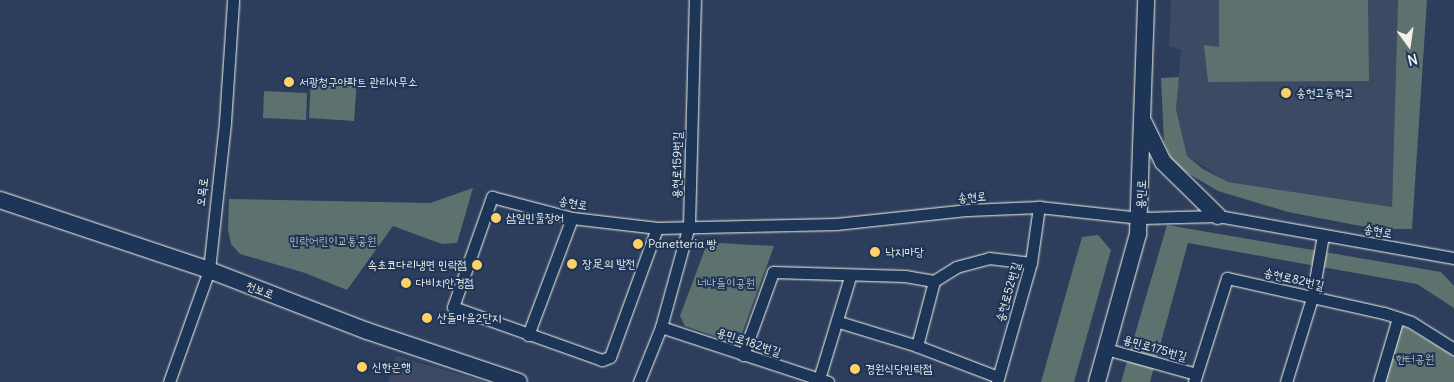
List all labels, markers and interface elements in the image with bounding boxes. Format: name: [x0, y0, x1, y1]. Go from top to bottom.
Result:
north arrow: [1384, 20, 1434, 70]
text: N: [1406, 50, 1420, 69]
place label: 서광청구아파트 관리사무소: [299, 75, 418, 89]
marker: 서광청구아파트 관리사무소: [283, 76, 295, 88]
place label: 송현고등학교: [1296, 86, 1354, 100]
marker: 송현고등학교: [1280, 87, 1292, 99]
street label: 용현로159번길: [669, 131, 685, 199]
street label: 오목로: [193, 177, 211, 207]
street label: 용민로: [1133, 179, 1149, 209]
street label: 송현로: [957, 189, 987, 205]
street label: 송현로: [557, 193, 589, 213]
place label: 삼일민물장어: [506, 211, 564, 225]
marker: 삼일민물장어: [490, 212, 502, 224]
street label: 송현로: [1362, 221, 1394, 241]
park label: 민락어린이교통공원: [290, 234, 376, 248]
place label: Panetteria 빵: [648, 237, 717, 251]
marker: Panetteria 빵: [632, 238, 644, 250]
place label: 낙지마당: [885, 245, 924, 259]
marker: 낙지마당: [869, 246, 881, 258]
place label: 장足의 발전: [582, 257, 635, 271]
place label: 속초코다리냉면 민락점: [368, 258, 467, 272]
marker: 장足의 발전: [566, 258, 578, 270]
marker: 속초코다리냉면 민락점: [471, 259, 483, 271]
street label: 송현로52번길: [993, 260, 1023, 324]
street label: 송현로82번길: [1262, 265, 1326, 293]
place label: 다비치안경점: [416, 276, 474, 290]
park label: 너나들이공원: [697, 276, 755, 290]
marker: 다비치안경점: [400, 277, 412, 289]
street label: 천보로: [244, 278, 276, 302]
place label: 산들마을2단지: [437, 311, 502, 325]
marker: 산들마을2단지: [421, 312, 433, 324]
street label: 용민로182번길: [715, 325, 783, 359]
street label: 용민로175번길: [1121, 332, 1189, 364]
park label: 한터공원: [1396, 352, 1434, 366]
place label: 신한은행: [372, 360, 411, 374]
marker: 신한은행: [356, 361, 368, 373]
place label: 경원식당민락점: [865, 362, 933, 376]
marker: 경원식당민락점: [849, 363, 861, 375]

